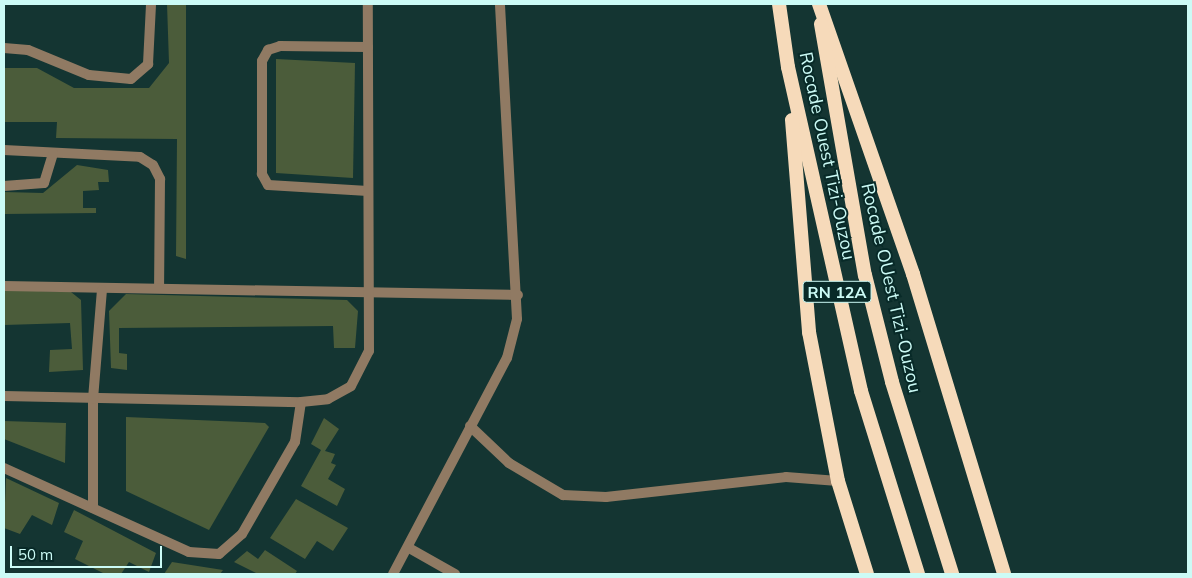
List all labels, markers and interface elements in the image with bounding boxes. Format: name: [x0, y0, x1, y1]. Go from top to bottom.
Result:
street label: Rocade Ouest Tizi-Ouzou: [794, 50, 860, 262]
street label: Rocade OUest Tizi-Ouzou: [856, 181, 926, 395]
road number: RN 12A: [802, 278, 872, 306]
scale bar: [12, 536, 165, 568]
text: 50 m: [18, 545, 53, 564]

